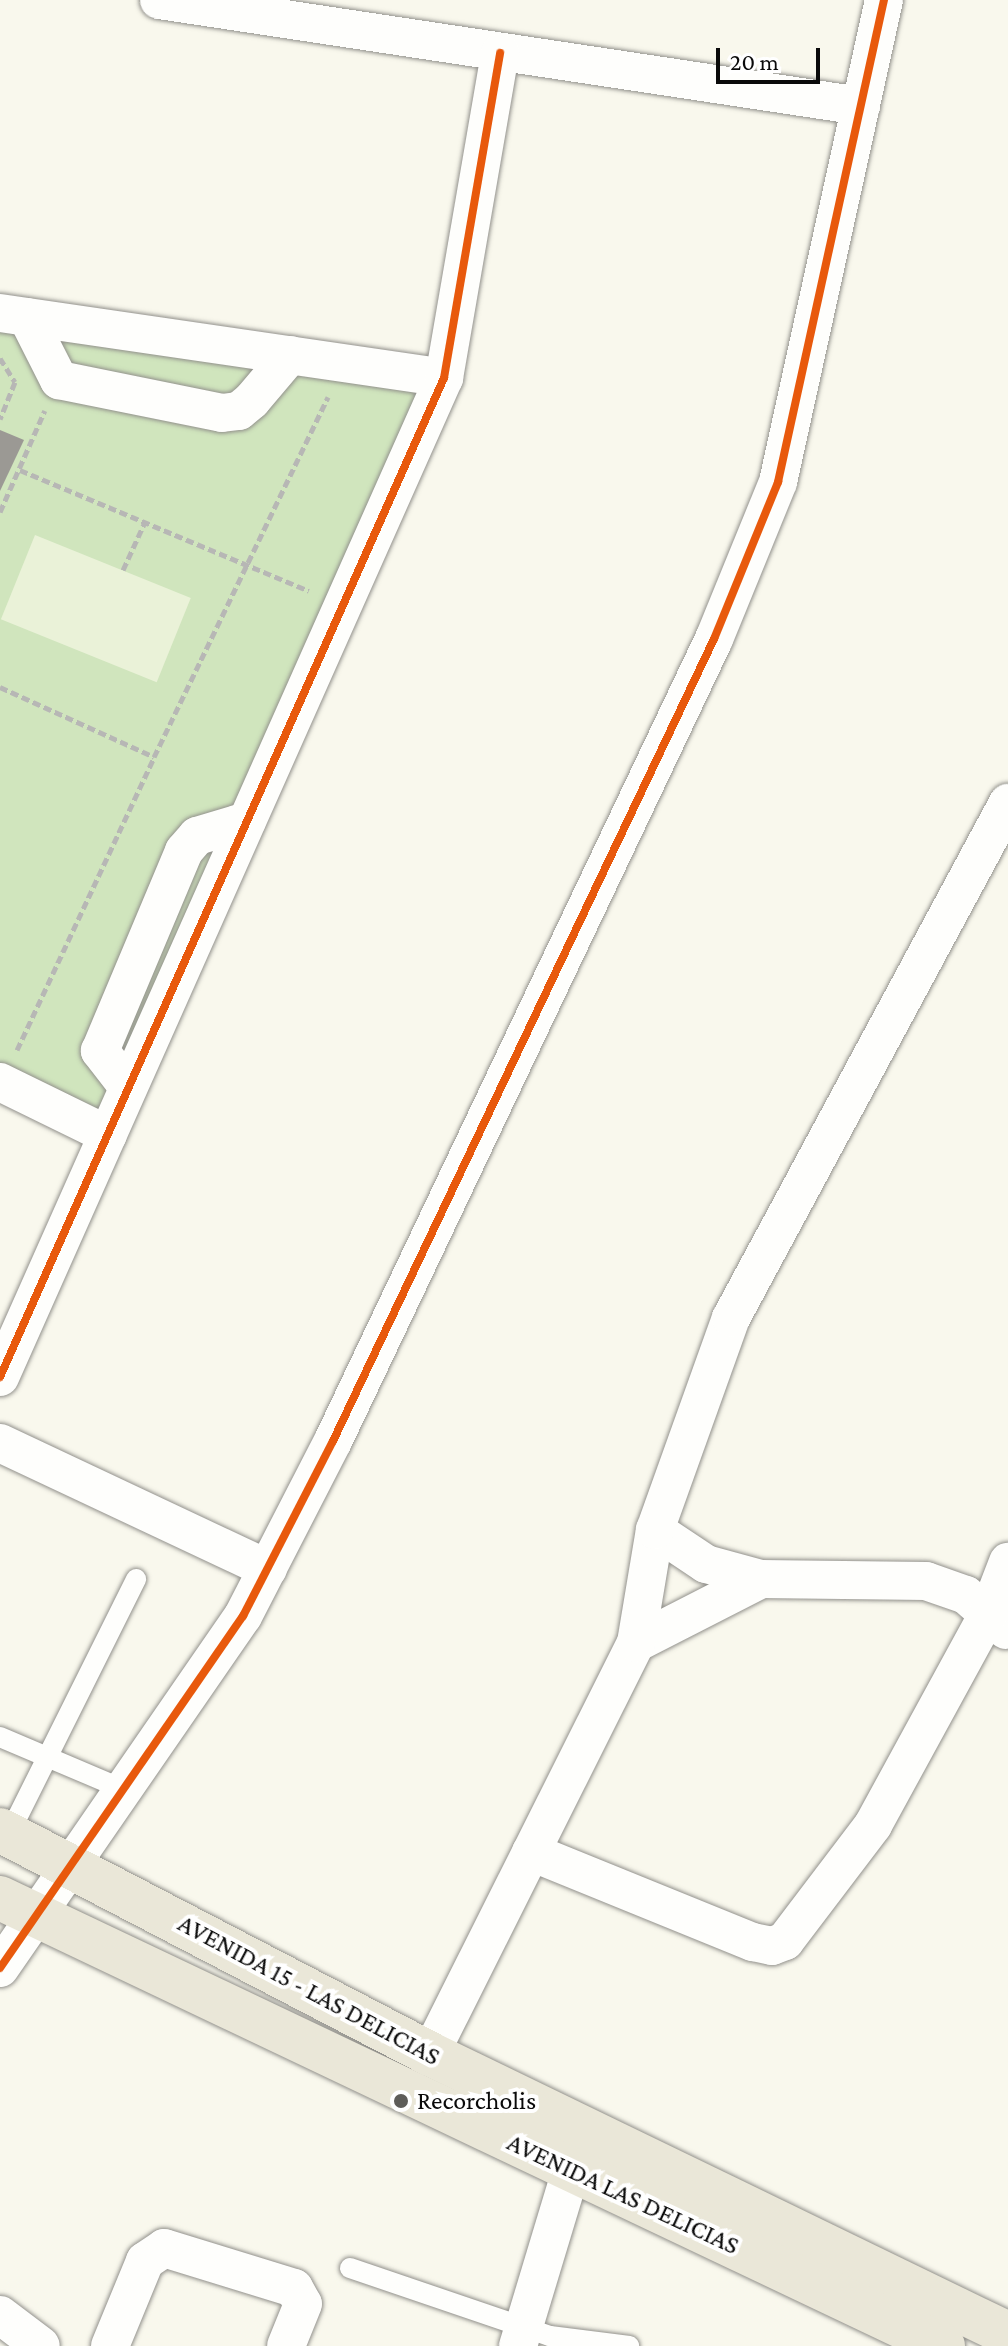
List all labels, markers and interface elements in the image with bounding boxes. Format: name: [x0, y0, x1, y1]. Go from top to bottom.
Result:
scale bar: [720, 32, 824, 82]
text: 20 m: [730, 48, 779, 75]
street label: AVENIDA 15 - LAS DELICIAS: [173, 1908, 445, 2072]
place label: Recorcholis: [417, 2085, 536, 2117]
marker: Recorcholis: [392, 2092, 410, 2110]
street label: AVENIDA LAS DELICIAS: [502, 2127, 744, 2261]

